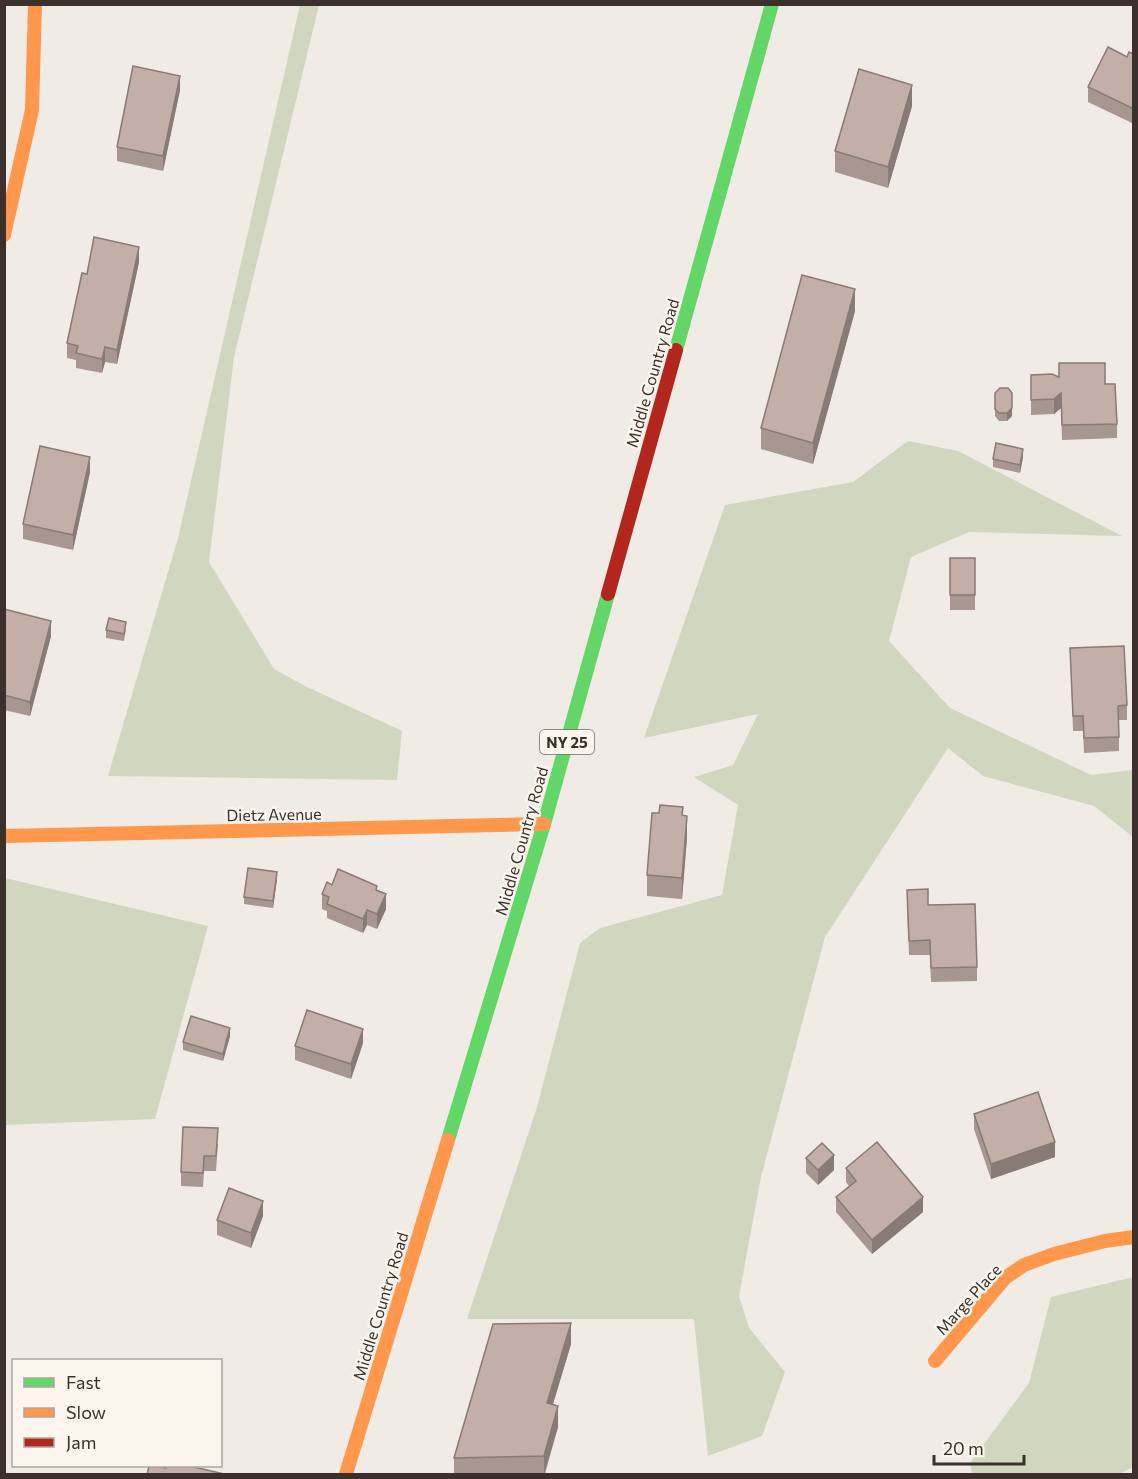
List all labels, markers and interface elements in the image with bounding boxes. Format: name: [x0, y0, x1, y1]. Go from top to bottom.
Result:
street label: Middle Country Road: [622, 296, 682, 450]
road number: NY 25: [540, 730, 594, 754]
street label: Middle Country Road: [491, 764, 551, 918]
street label: Dietz Avenue: [226, 804, 322, 824]
street label: Middle Country Road: [348, 1230, 412, 1382]
street label: Marge Place: [931, 1260, 1005, 1338]
legend: [12, 1359, 222, 1467]
text: Fast: [66, 1371, 101, 1393]
text: Slow: [66, 1401, 106, 1423]
scale bar: [934, 1428, 1024, 1466]
text: Jam: [66, 1431, 96, 1453]
text: 20 m: [943, 1437, 984, 1459]

